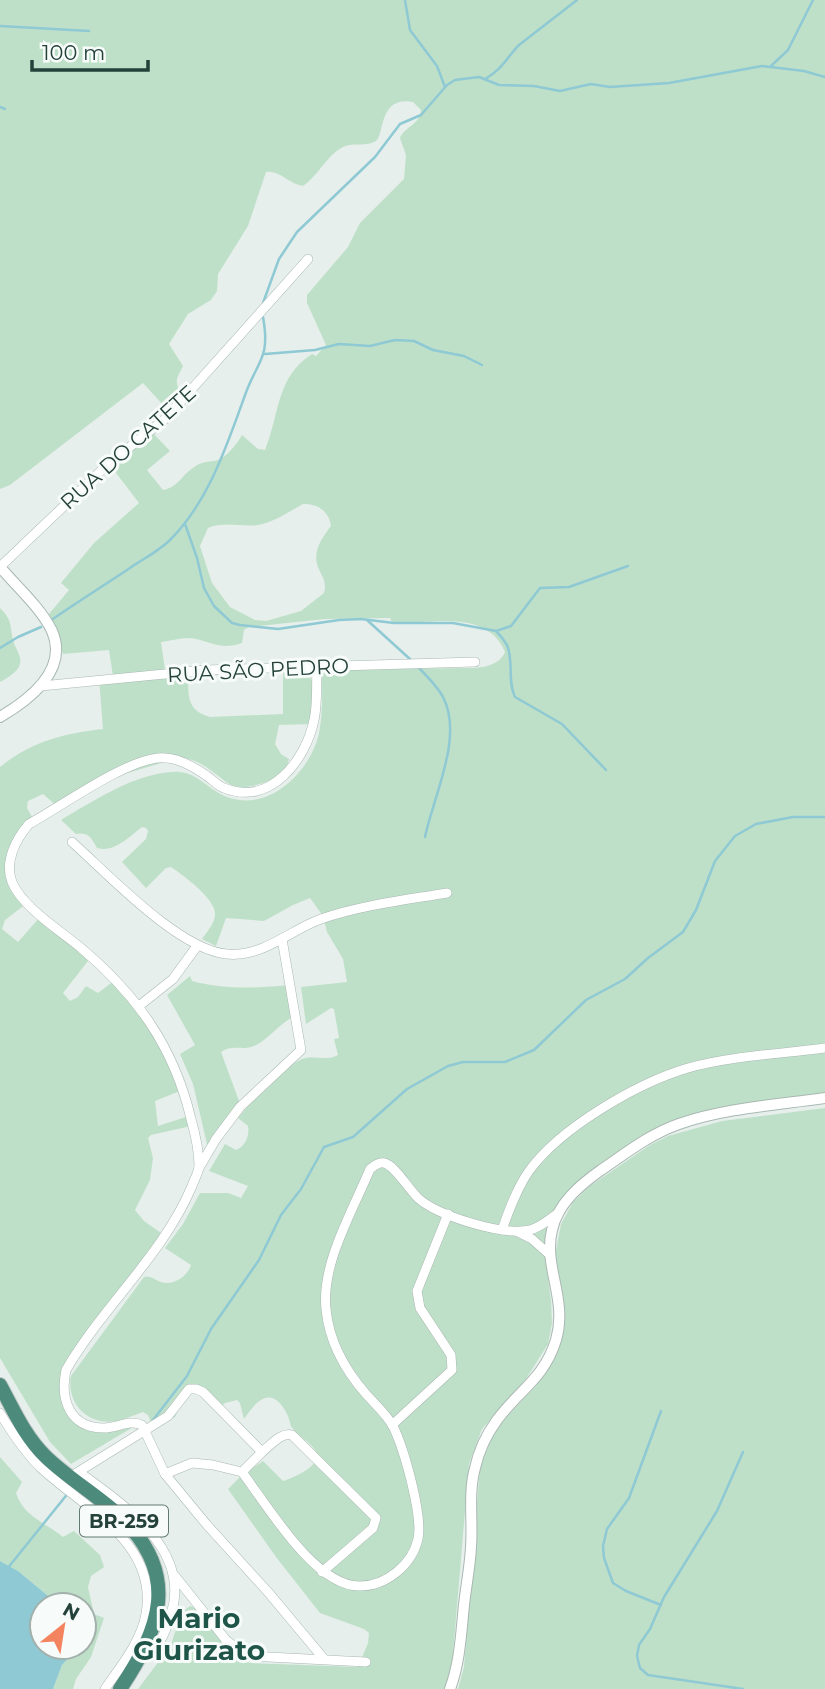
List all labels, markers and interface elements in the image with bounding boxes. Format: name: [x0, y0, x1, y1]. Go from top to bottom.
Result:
scale bar: [32, 28, 147, 72]
text: 100 m: [42, 40, 105, 65]
street label: RUA DO CATETE: [55, 380, 201, 514]
street label: RUA SÃO PEDRO: [166, 653, 350, 687]
road number: BR-259: [80, 1506, 168, 1536]
north arrow: [28, 1591, 98, 1661]
text: N: [59, 1598, 84, 1626]
district label: Mario Giurizato: [133, 1601, 265, 1667]

